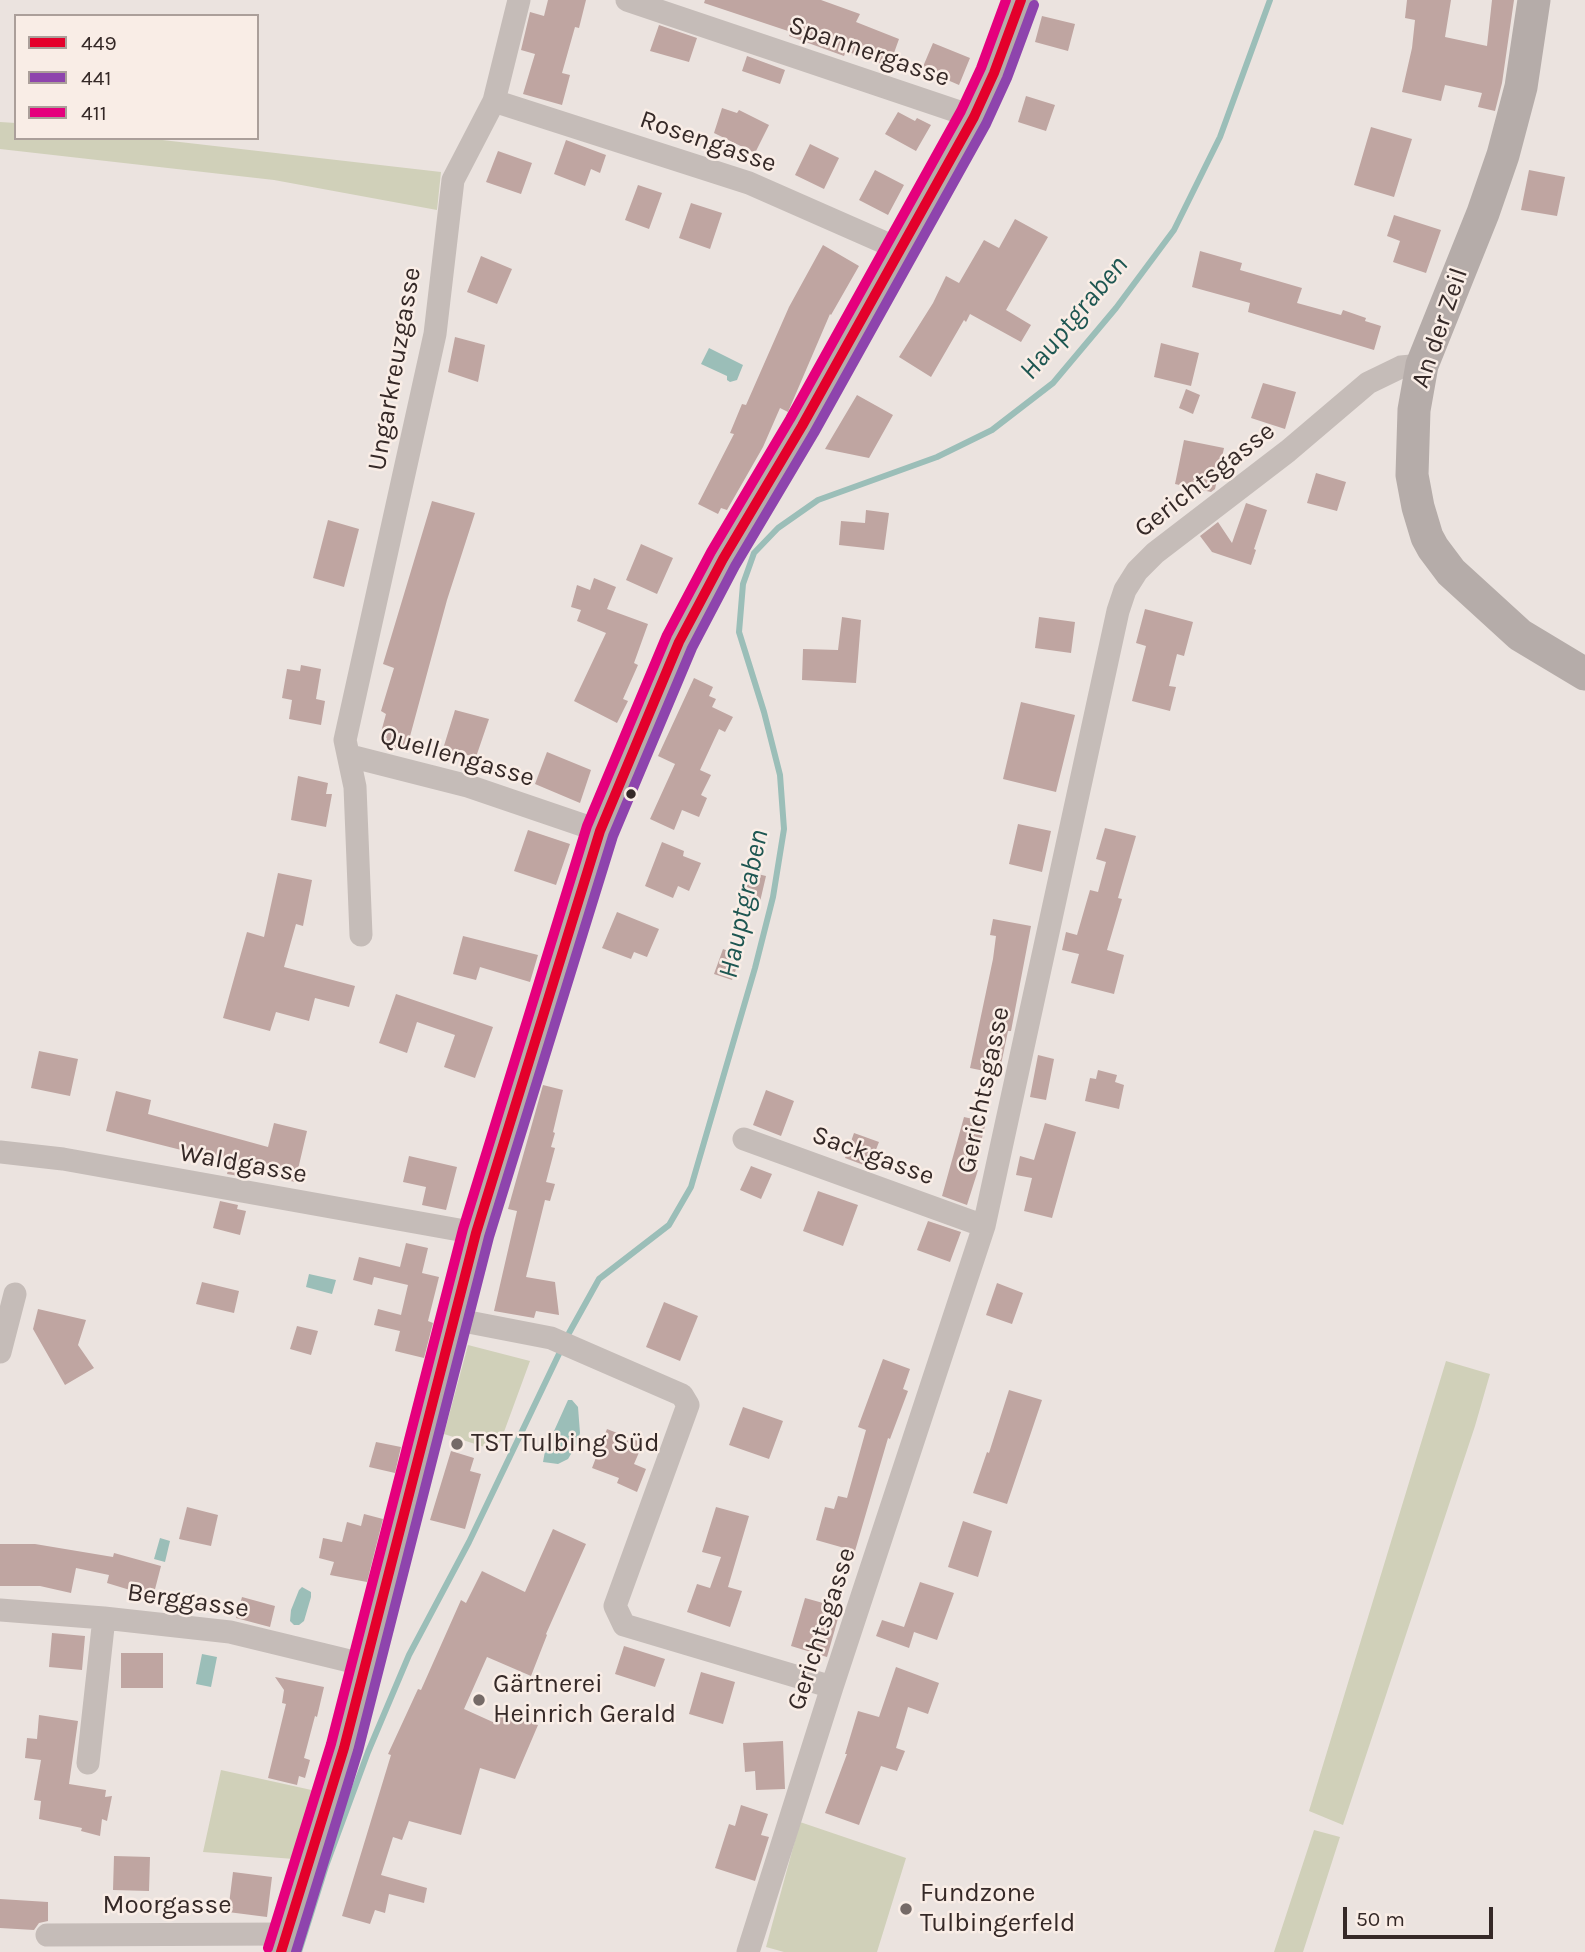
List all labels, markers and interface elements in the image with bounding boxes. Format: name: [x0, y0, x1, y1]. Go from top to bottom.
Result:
street label: Spannergasse: [784, 10, 954, 94]
legend: [14, 14, 259, 140]
text: 449: [81, 31, 117, 55]
text: 441: [81, 66, 111, 90]
text: 411: [81, 101, 107, 125]
street label: Rosengasse: [636, 104, 780, 180]
water label: Hauptgraben: [1012, 249, 1136, 387]
street label: An der Zeil: [1405, 264, 1475, 392]
street label: Ungarkreuzgasse: [362, 265, 428, 473]
street label: Gerichtsgasse: [1129, 416, 1281, 544]
street label: Quellengasse: [376, 720, 538, 794]
unlabelled marker: [624, 787, 638, 801]
water label: Hauptgraben: [712, 826, 776, 982]
street label: Gerichtsgasse: [951, 1004, 1017, 1176]
street label: Sackgasse: [808, 1119, 938, 1193]
street label: Waldgasse: [177, 1137, 309, 1191]
place label: TST Tulbing Süd: [471, 1428, 660, 1460]
marker: TST Tulbing Süd: [449, 1436, 465, 1452]
street label: Gerichtsgasse: [781, 1544, 863, 1714]
street label: Berggasse: [125, 1577, 251, 1625]
place label: Gärtnerei Heinrich Gerald: [493, 1669, 676, 1730]
marker: Gärtnerei Heinrich Gerald: [471, 1692, 487, 1708]
place label: Fundzone Tulbingerfeld: [920, 1878, 1075, 1940]
street label: Moorgasse: [102, 1890, 232, 1922]
scale bar: [1347, 1892, 1498, 1936]
marker: Fundzone Tulbingerfeld: [898, 1901, 914, 1917]
text: 50 m: [1356, 1907, 1405, 1931]

